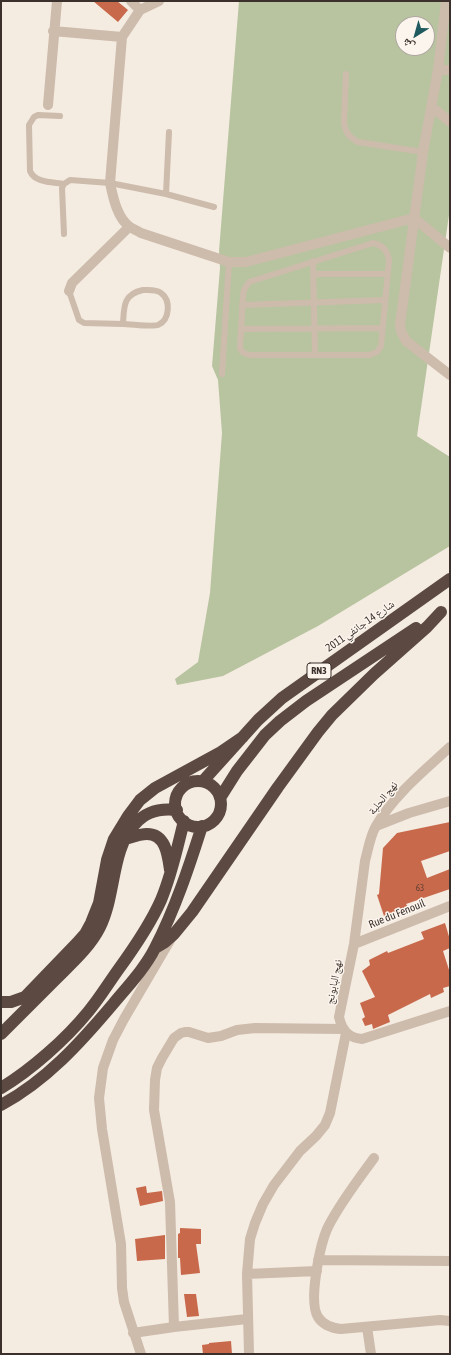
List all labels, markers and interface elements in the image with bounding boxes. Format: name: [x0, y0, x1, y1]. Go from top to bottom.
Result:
north arrow: [395, 16, 435, 56]
text: ش: [400, 36, 417, 53]
street label: شارع 14 جانفي 2011: [323, 597, 397, 655]
road number: RN3: [307, 663, 331, 679]
street label: نهج الحلبة: [366, 779, 400, 817]
house number: 63: [416, 883, 424, 893]
street label: Rue du Fenouil: [367, 897, 427, 931]
street label: نهج البابونج: [323, 958, 345, 1006]

